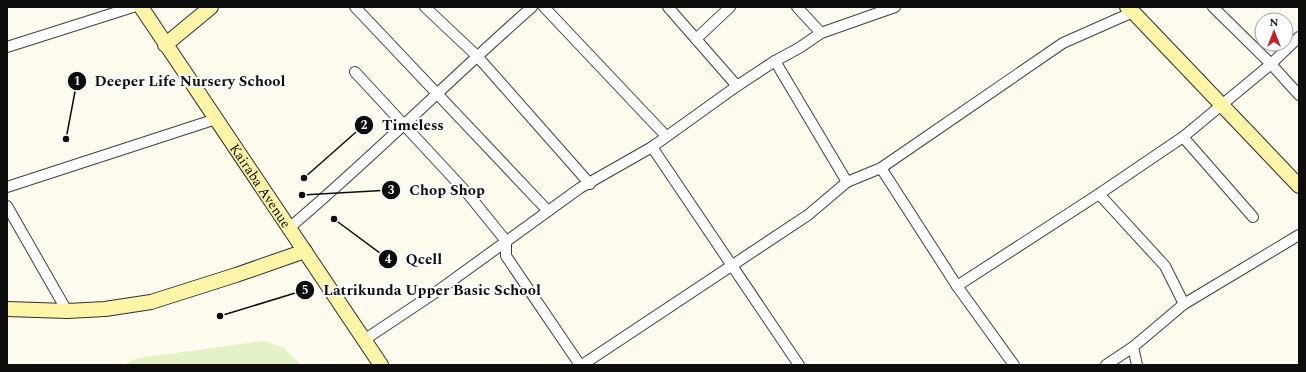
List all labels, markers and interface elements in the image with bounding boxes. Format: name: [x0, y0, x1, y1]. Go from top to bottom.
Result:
north arrow: [1254, 12, 1294, 52]
text: N: [1270, 14, 1279, 31]
callout: Deeper Life Nursery School: [67, 68, 293, 95]
text: Deeper Life Nursery School: [95, 70, 286, 93]
text: 1: [74, 72, 80, 91]
callout: Timeless: [354, 111, 452, 138]
text: Timeless: [382, 114, 444, 137]
text: 2: [361, 116, 368, 135]
street label: Kairaba Avenue: [225, 139, 297, 232]
callout: Chop Shop: [381, 176, 492, 203]
text: Chop Shop: [409, 179, 485, 202]
text: 3: [388, 181, 395, 200]
callout: Qcell: [378, 245, 450, 272]
text: Qcell: [406, 248, 442, 271]
text: 4: [385, 250, 392, 269]
callout: Latrikunda Upper Basic School: [295, 277, 548, 304]
text: Latrikunda Upper Basic School: [323, 279, 541, 302]
text: 5: [302, 281, 308, 300]

